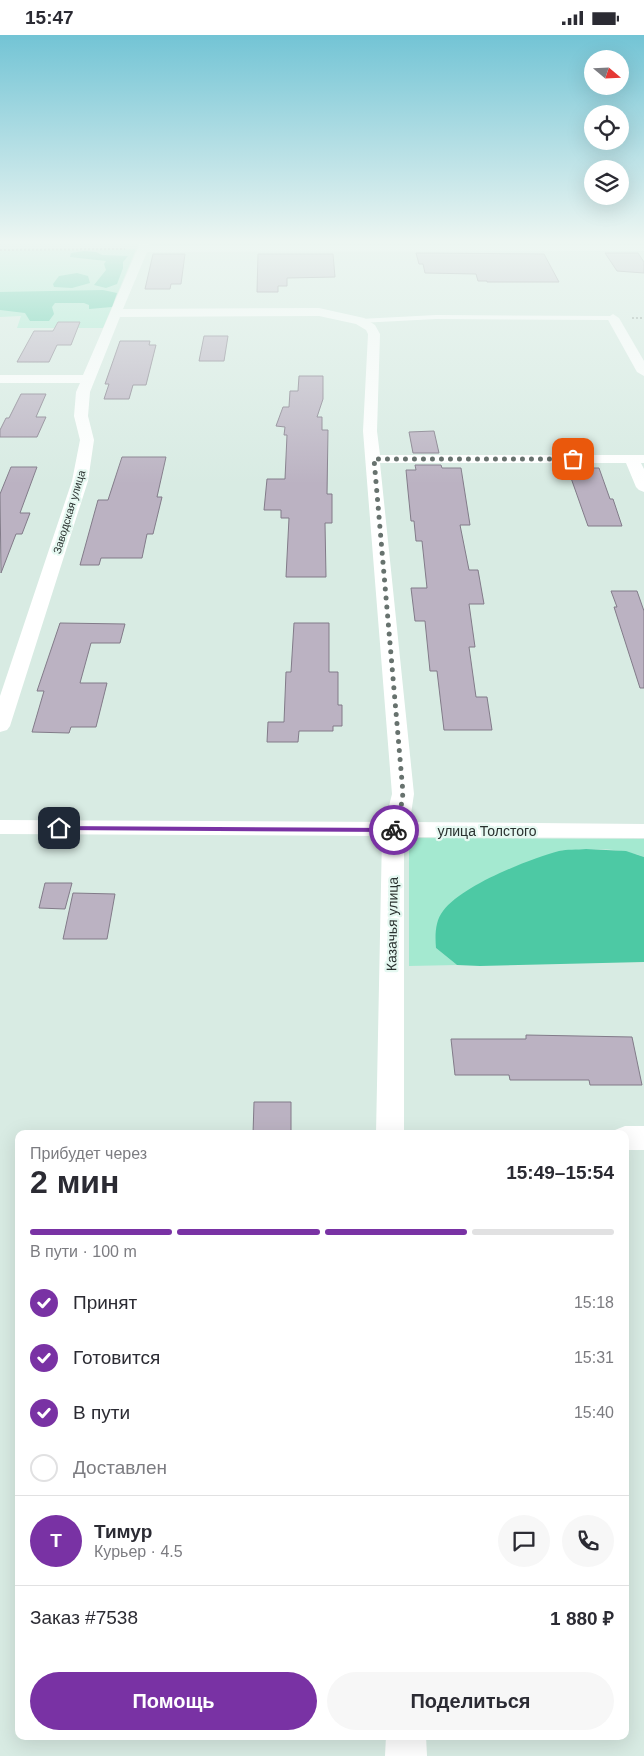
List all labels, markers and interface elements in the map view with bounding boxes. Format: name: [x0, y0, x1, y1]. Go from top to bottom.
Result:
text: 15:47: [25, 7, 74, 28]
north arrow: [584, 50, 629, 95]
map controls: [584, 50, 629, 205]
button: locate: [584, 105, 629, 150]
button: layers: [584, 160, 629, 205]
pin: [552, 438, 594, 480]
icon: bag: [559, 445, 587, 473]
street label: Заводская улица: [51, 468, 88, 555]
courier: [369, 805, 419, 855]
pin: [38, 807, 80, 849]
icon: home: [45, 814, 73, 842]
icon: bike: [380, 816, 408, 844]
street label: улица Толстого: [437, 823, 537, 839]
street label: Казачья улица: [383, 877, 401, 971]
text: Прибудет через: [30, 1145, 147, 1162]
text: 15:49–15:54: [506, 1162, 614, 1183]
text: 2 мин: [30, 1164, 119, 1200]
text: В пути · 100 m: [30, 1243, 137, 1260]
icon: check: [30, 1289, 58, 1317]
text: Принят: [73, 1292, 137, 1313]
text: 15:18: [574, 1294, 614, 1311]
icon: check: [30, 1344, 58, 1372]
text: Готовится: [73, 1347, 160, 1368]
text: 15:31: [574, 1349, 614, 1366]
icon: check: [30, 1399, 58, 1427]
text: В пути: [73, 1402, 130, 1423]
text: 15:40: [574, 1404, 614, 1421]
text: Доставлен: [73, 1457, 167, 1478]
button: chat: [498, 1515, 550, 1567]
button: phone: [562, 1515, 614, 1567]
text: Тимур: [94, 1521, 152, 1542]
text: Т: [50, 1530, 62, 1551]
text: Курьер · 4.5: [94, 1543, 183, 1560]
text: Заказ #7538: [30, 1607, 138, 1628]
text: 1 880 ₽: [550, 1608, 614, 1629]
button: Помощь: [30, 1672, 317, 1730]
button: Поделиться: [327, 1672, 614, 1730]

